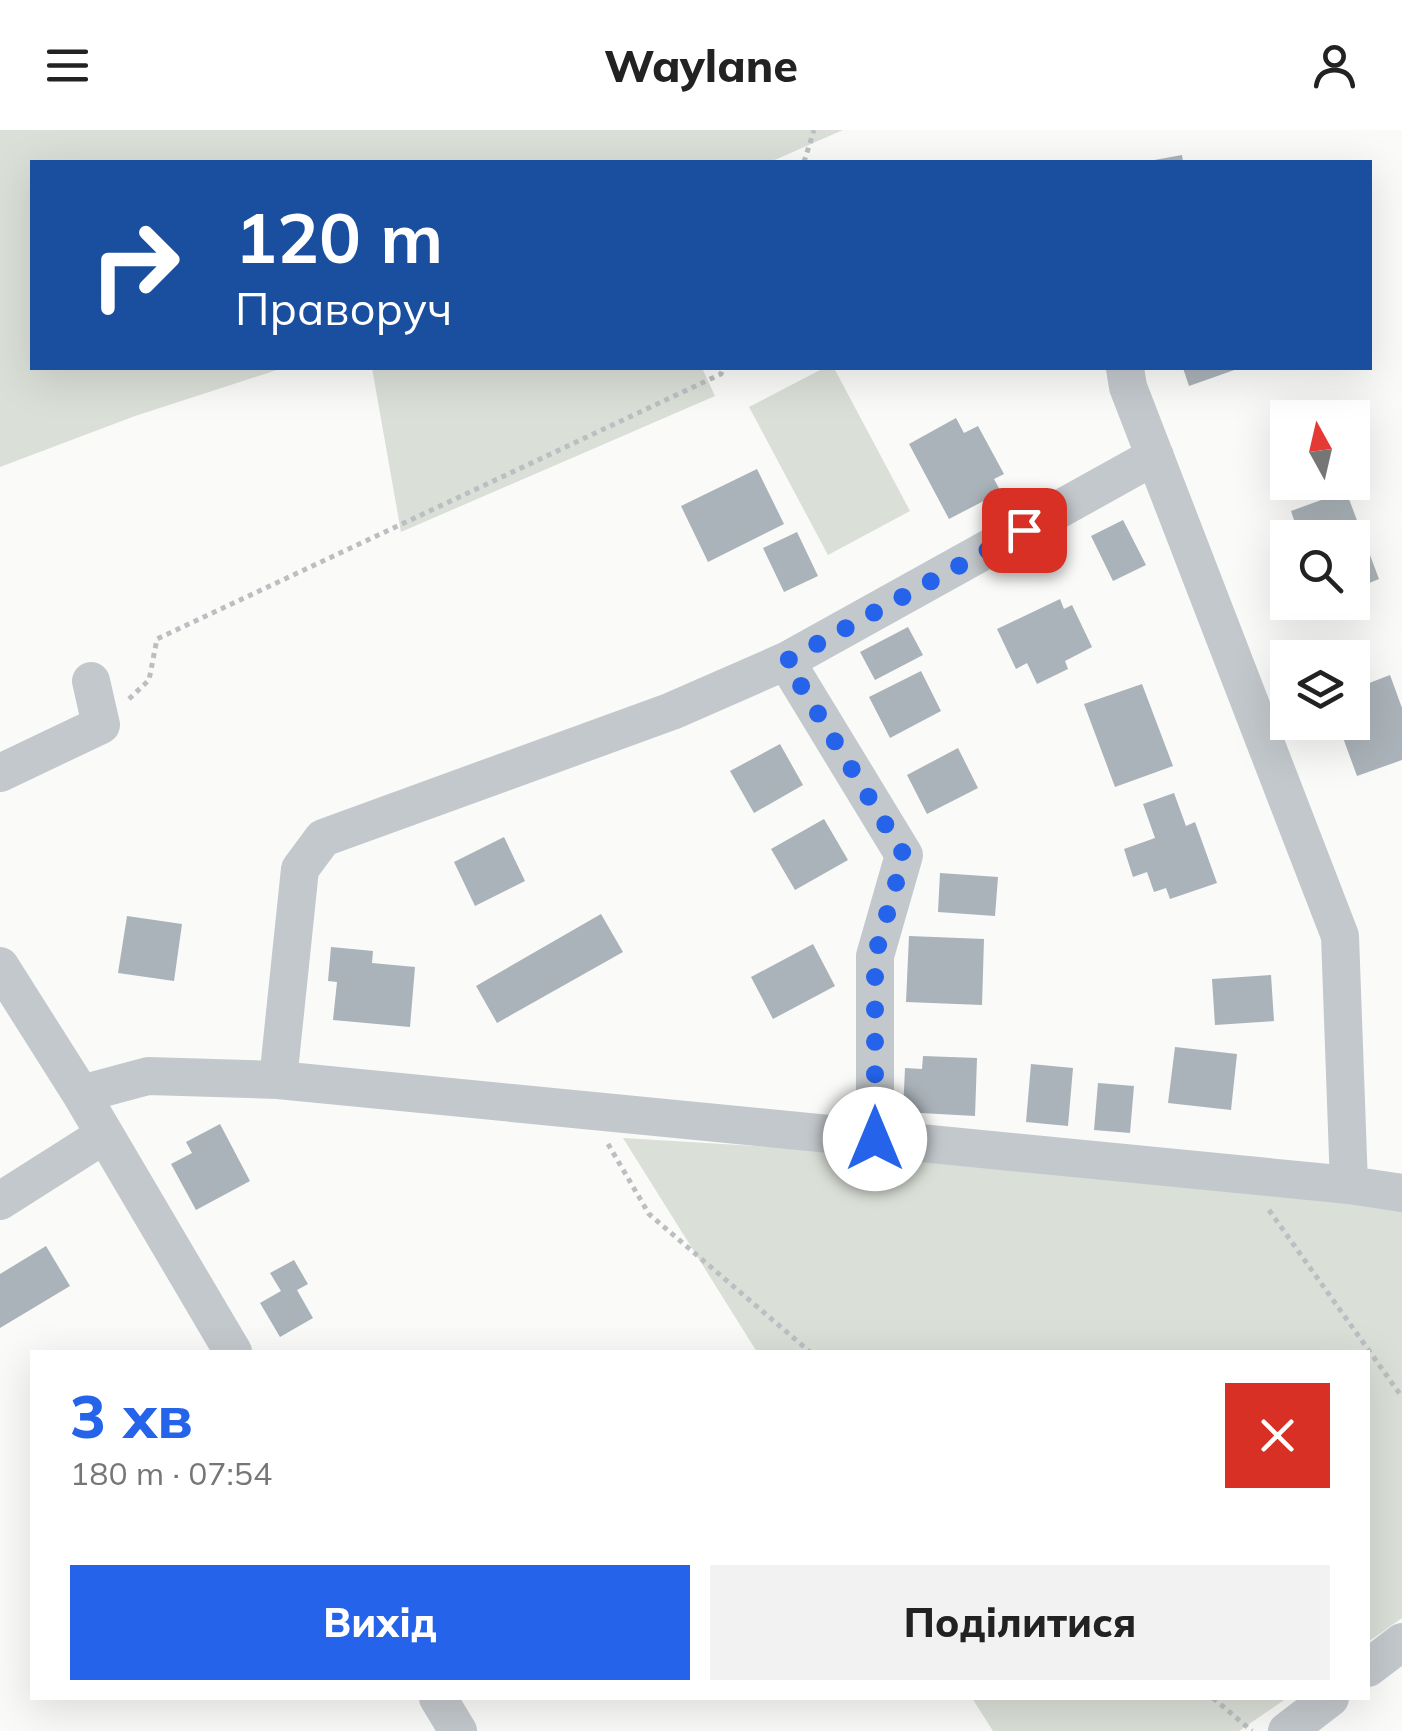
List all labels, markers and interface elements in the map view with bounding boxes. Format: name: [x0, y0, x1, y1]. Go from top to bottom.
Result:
text: Waylane: [604, 37, 798, 93]
icon: menu: [40, 38, 95, 93]
icon: person: [1307, 38, 1362, 93]
text: 120 m: [235, 193, 443, 281]
icon: right: [70, 200, 200, 330]
text: Праворуч: [235, 280, 452, 336]
north arrow: [1270, 400, 1370, 500]
map controls: [1270, 400, 1370, 740]
pin: [982, 488, 1067, 573]
icon: arrive: [997, 503, 1052, 558]
button: search: [1270, 520, 1370, 620]
button: layers: [1270, 640, 1370, 740]
position arrow: [823, 1087, 927, 1191]
text: 3 хв: [70, 1378, 193, 1453]
button: close: [1225, 1383, 1330, 1488]
text: 180 m · 07:54: [70, 1453, 272, 1493]
button: Вихід: [70, 1565, 690, 1680]
button: Поділитися: [710, 1565, 1330, 1680]

